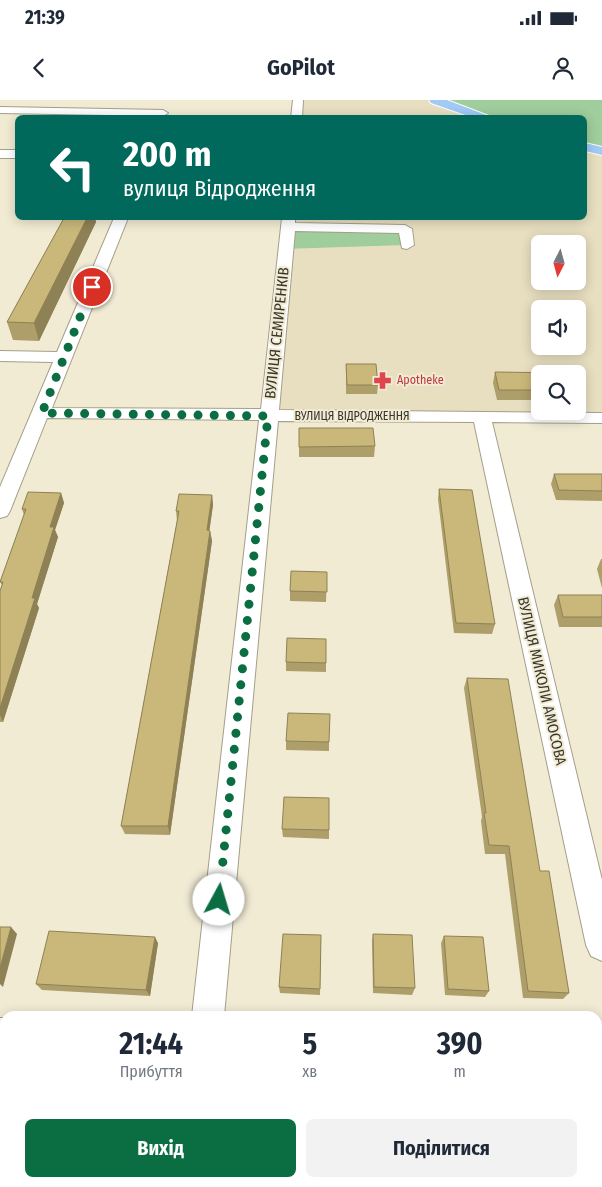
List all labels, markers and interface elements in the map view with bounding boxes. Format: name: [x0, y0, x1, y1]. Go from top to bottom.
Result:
text: 21:39: [25, 6, 65, 29]
icon: back: [25, 54, 53, 82]
text: GoPilot: [267, 54, 335, 81]
icon: person: [549, 54, 577, 82]
text: 200 m: [123, 133, 211, 175]
icon: left: [40, 135, 105, 200]
text: вулиця Відродження: [123, 175, 316, 202]
north arrow: [531, 235, 586, 290]
map controls: [531, 235, 586, 420]
pin: [71, 266, 113, 308]
street label: ВУЛИЦЯ СЕМИРЕНКІВ: [261, 266, 293, 400]
icon: arrive: [78, 273, 106, 301]
button: sound: [531, 300, 586, 355]
button: search: [531, 365, 586, 420]
pharmacy icon: Apotheke: [373, 370, 393, 390]
place label: Apotheke: [397, 373, 444, 387]
street label: ВУЛИЦЯ ВІДРОДЖЕННЯ: [294, 409, 410, 423]
street label: ВУЛИЦЯ МИКОЛИ АМОСОВА: [514, 595, 570, 767]
position arrow: [192, 873, 244, 925]
text: 21:44: [119, 1026, 183, 1062]
text: 5: [303, 1026, 317, 1062]
text: 390: [437, 1026, 483, 1062]
text: Прибуття: [120, 1062, 183, 1081]
text: хв: [302, 1062, 317, 1081]
text: m: [454, 1062, 466, 1081]
button: Вихід: [25, 1119, 296, 1177]
button: Поділитися: [306, 1119, 577, 1177]

